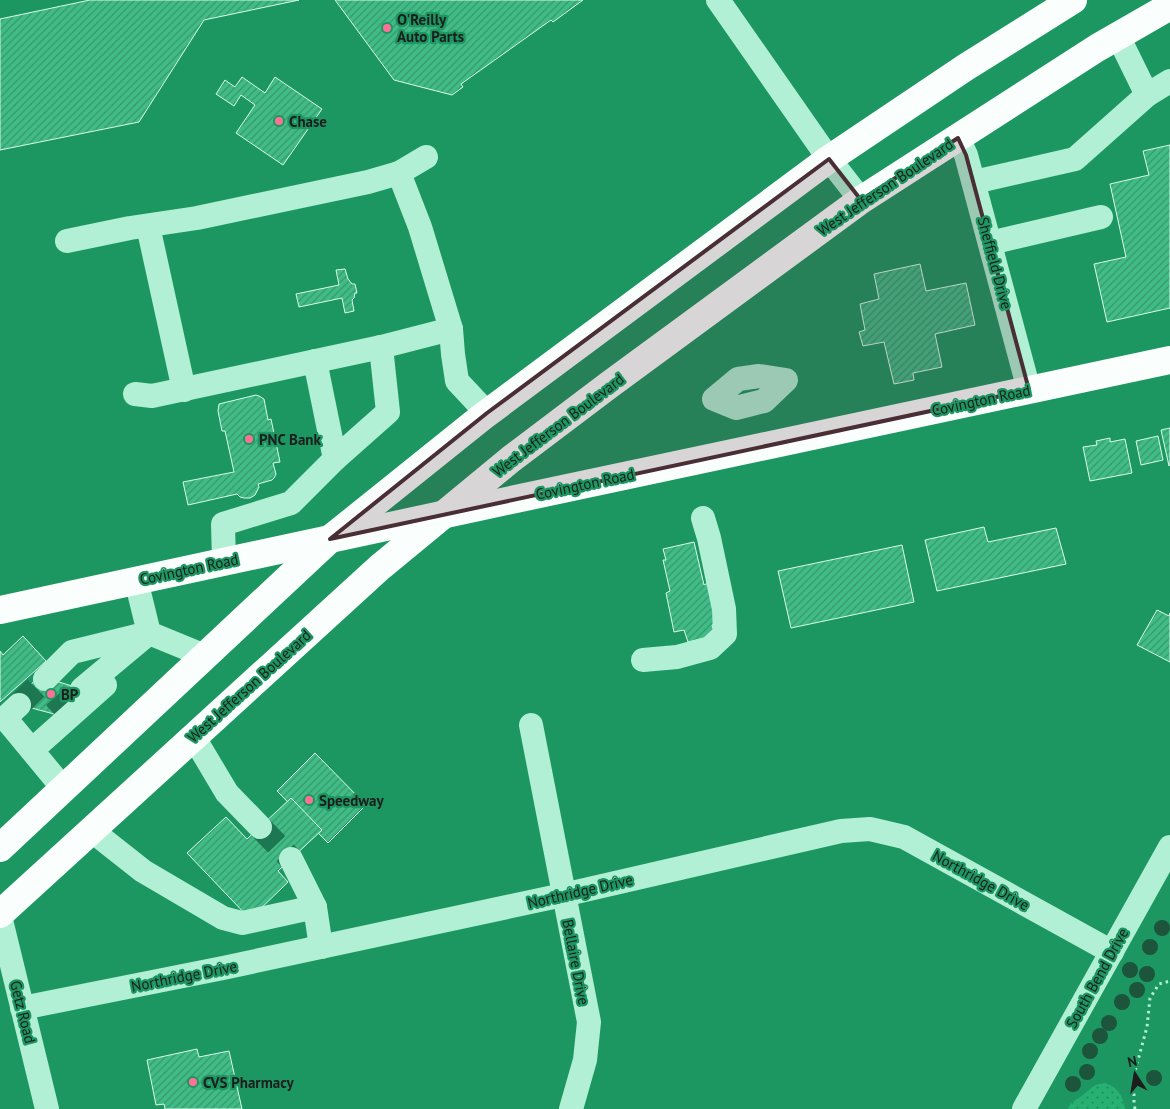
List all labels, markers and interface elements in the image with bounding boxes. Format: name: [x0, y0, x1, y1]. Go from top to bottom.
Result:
place label: O'Reilly Auto Parts: [397, 10, 464, 46]
marker: O'Reilly Auto Parts: [381, 22, 393, 34]
place label: Chase: [289, 112, 327, 131]
marker: Chase: [273, 115, 285, 127]
street label: West Jefferson Boulevard: [813, 134, 957, 240]
street label: Sheffield Drive: [974, 215, 1016, 311]
street label: West Jefferson Boulevard: [488, 369, 628, 481]
street label: Covington Road: [930, 380, 1032, 420]
place label: PNC Bank: [259, 430, 321, 449]
marker: PNC Bank: [243, 433, 255, 445]
street label: Covington Road: [534, 464, 636, 504]
street label: Covington Road: [138, 549, 240, 589]
street label: West Jefferson Boulevard: [183, 625, 315, 747]
place label: BP: [61, 685, 79, 704]
marker: BP: [45, 688, 57, 700]
place label: Speedway: [319, 791, 385, 810]
marker: Speedway: [303, 794, 315, 806]
street label: Northridge Drive: [929, 846, 1033, 914]
street label: Northridge Drive: [526, 870, 634, 912]
street label: Bellaire Drive: [558, 918, 594, 1006]
street label: South Bend Drive: [1062, 925, 1132, 1031]
street label: Northridge Drive: [129, 956, 239, 996]
street label: Getz Road: [6, 979, 40, 1045]
north arrow: [1110, 1049, 1160, 1099]
text: N: [1126, 1052, 1139, 1071]
place label: CVS Pharmacy: [203, 1073, 294, 1092]
marker: CVS Pharmacy: [187, 1076, 199, 1088]

